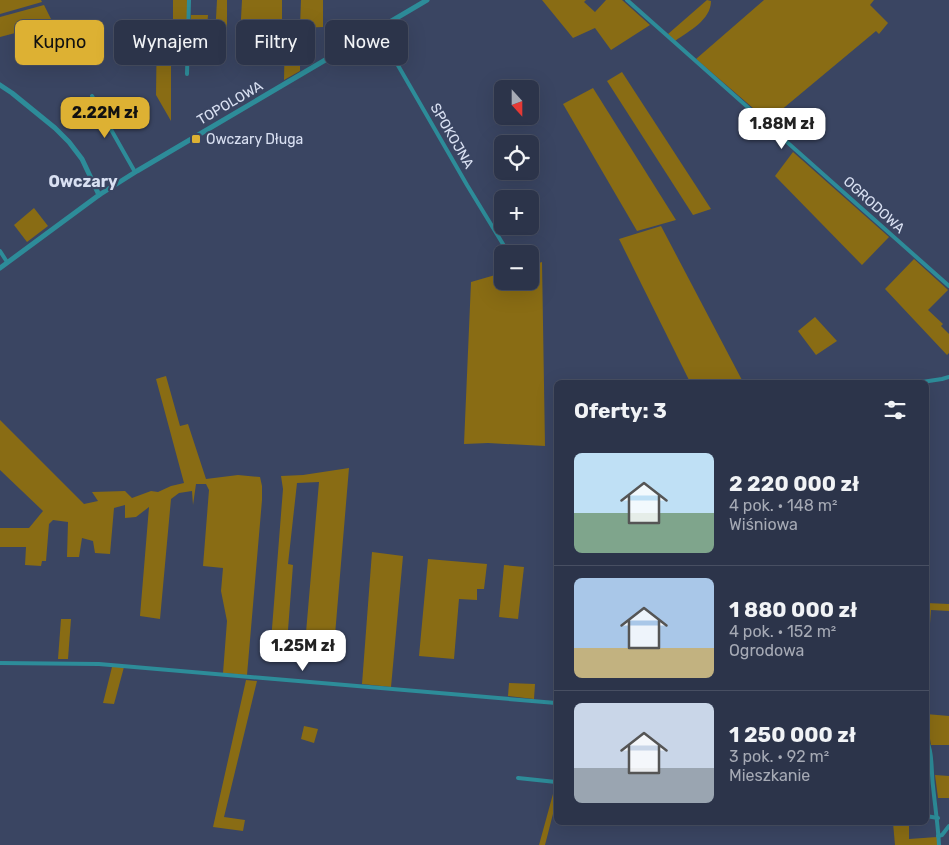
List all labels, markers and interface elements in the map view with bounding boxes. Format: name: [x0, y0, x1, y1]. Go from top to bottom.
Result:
chip: Kupno: [15, 20, 104, 65]
chip: Wynajem: [114, 20, 226, 65]
chip: Filtry: [236, 20, 315, 65]
chip: Nowe: [325, 20, 408, 65]
street label: TOPOLOWA: [194, 77, 266, 129]
north arrow: [494, 80, 539, 125]
map controls: [494, 80, 539, 290]
pin: 2.22M zł: [53, 96, 157, 139]
street label: SPOKOJNA: [427, 100, 478, 172]
text: 2.22M zł: [72, 103, 138, 122]
pin: 1.88M zł: [730, 108, 834, 150]
text: 1.88M zł: [749, 114, 815, 133]
place label: Owczary Długa: [206, 131, 303, 148]
marker: Owczary Długa: [190, 133, 202, 145]
button: locate: [494, 135, 539, 180]
district label: Owczary: [48, 172, 118, 191]
street label: OGRODOWA: [840, 173, 909, 237]
button: +: [494, 190, 539, 235]
button: −: [494, 245, 539, 290]
icon: filters: [881, 396, 909, 424]
text: Oferty: 3: [574, 398, 667, 423]
text: 2 220 000 zł: [729, 471, 859, 496]
icon: home: [614, 473, 674, 533]
text: 4 pok. · 148 m²: [729, 496, 838, 515]
text: Wiśniowa: [729, 515, 798, 534]
text: 1 880 000 zł: [729, 597, 857, 622]
icon: home: [614, 598, 674, 658]
text: 4 pok. · 152 m²: [729, 622, 836, 641]
pin: 1.25M zł: [251, 630, 355, 672]
text: 1.25M zł: [271, 636, 335, 655]
text: Ogrodowa: [729, 641, 804, 660]
text: 1 250 000 zł: [729, 722, 856, 747]
icon: home: [614, 723, 674, 783]
text: 3 pok. · 92 m²: [729, 747, 829, 766]
text: Mieszkanie: [729, 766, 810, 785]

